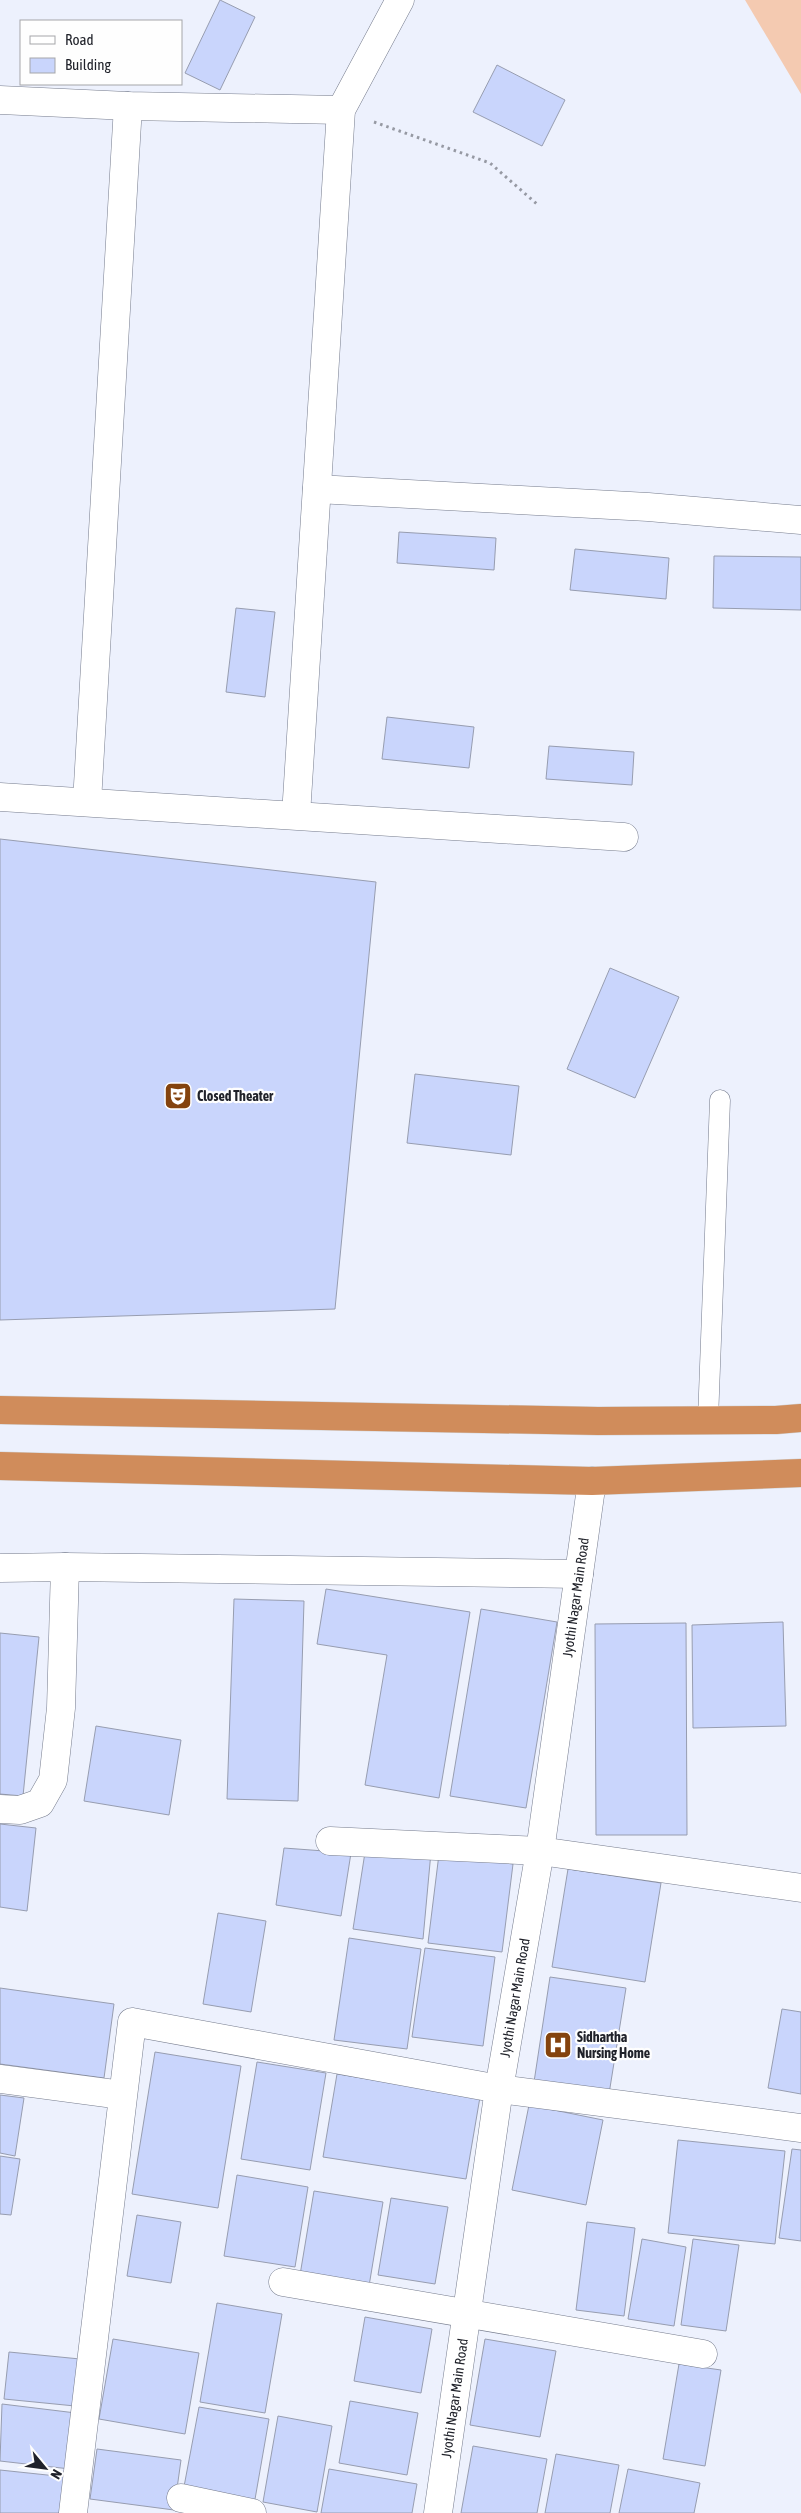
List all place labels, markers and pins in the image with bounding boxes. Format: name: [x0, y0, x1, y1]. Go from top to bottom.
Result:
theatre icon: Closed Theater: [163, 1081, 193, 1111]
place label: Closed Theater: [197, 1088, 274, 1104]
place label: Sidhartha Nursing Home: [577, 2029, 650, 2061]
hospital icon: Sidhartha Nursing Home: [543, 2030, 573, 2060]

